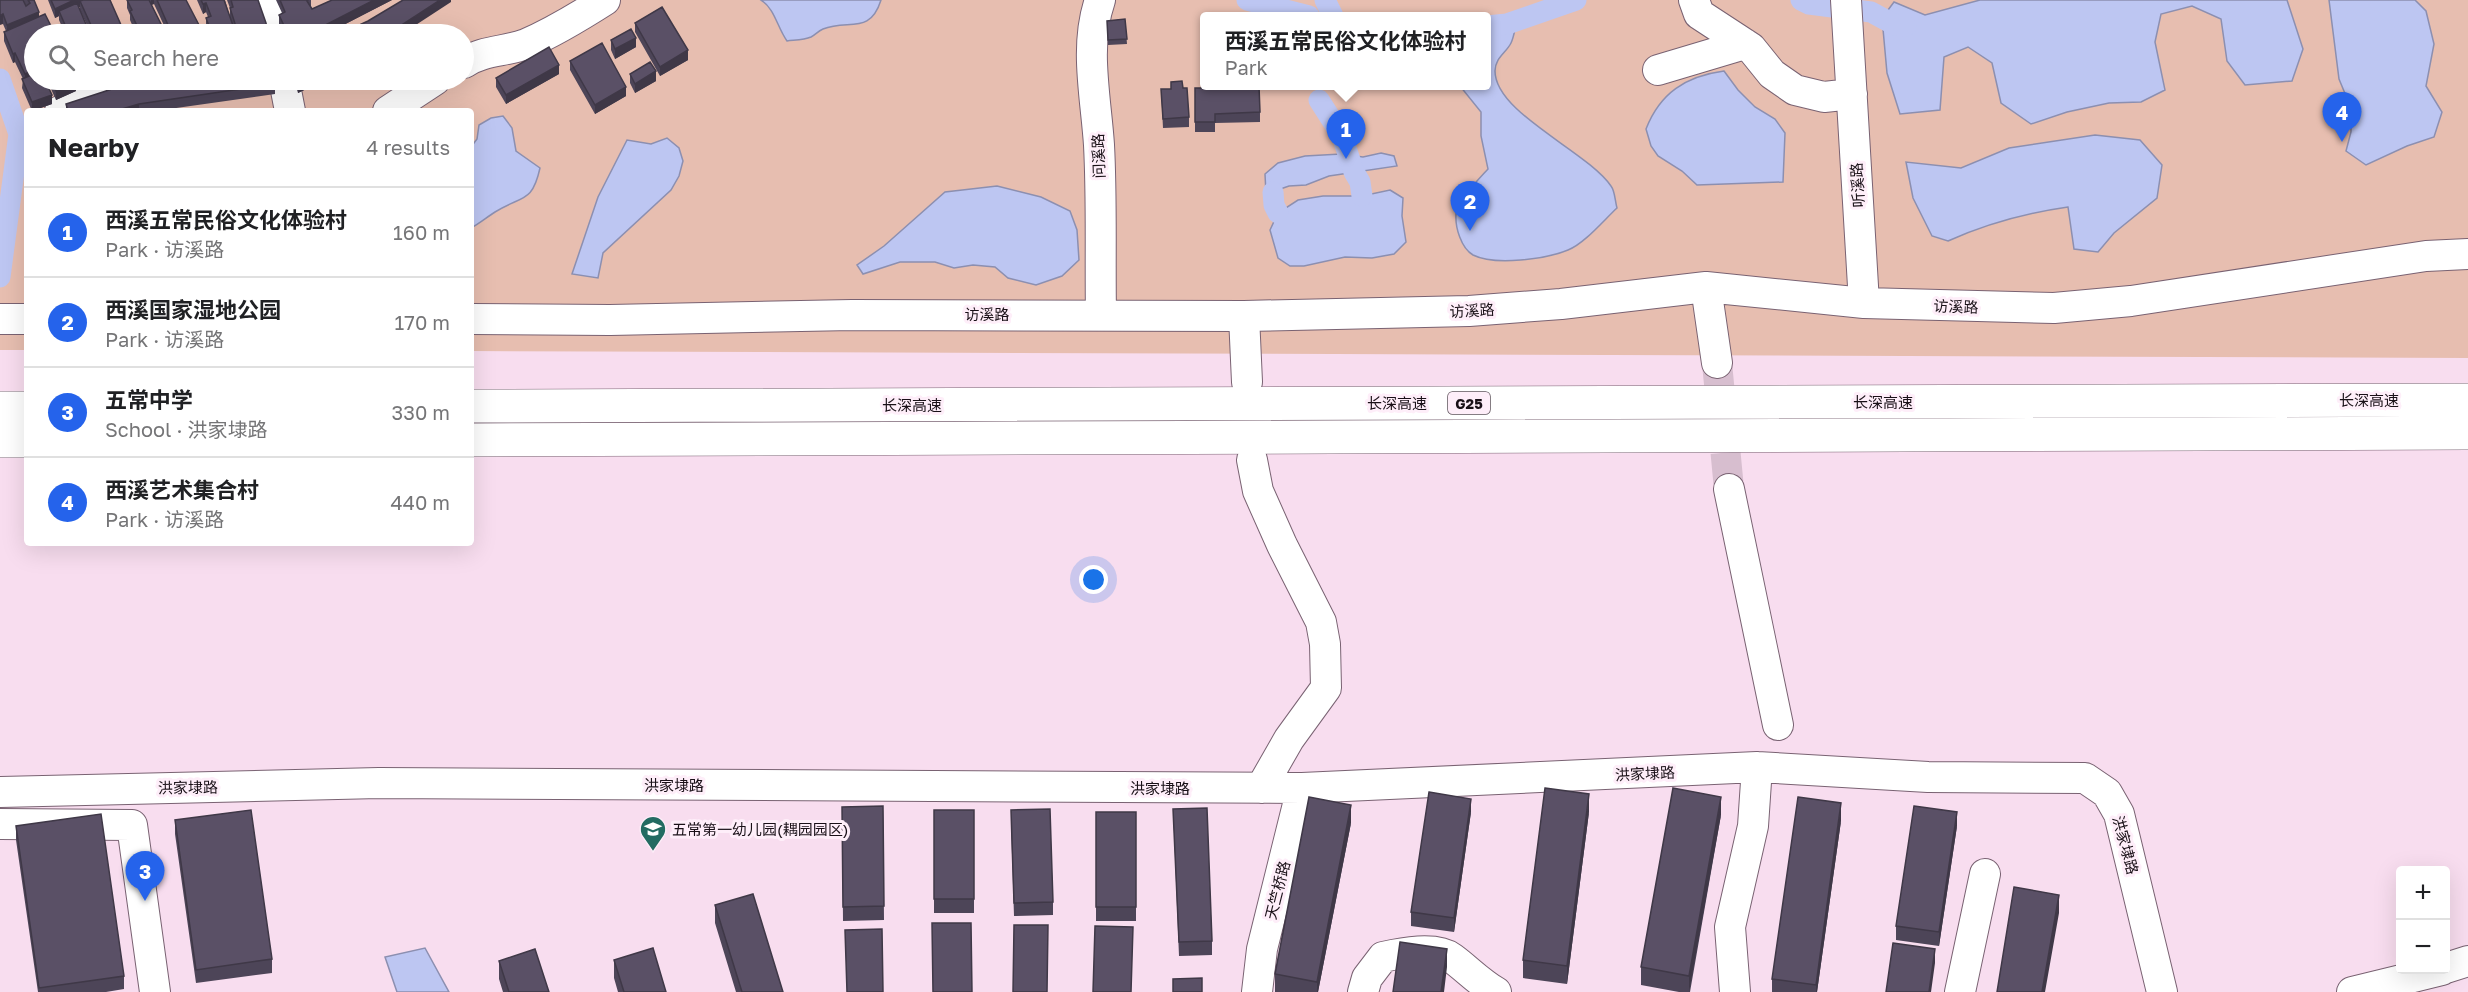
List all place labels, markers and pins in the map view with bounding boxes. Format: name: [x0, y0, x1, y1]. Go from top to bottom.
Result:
pin: 4: [2322, 92, 2362, 142]
pin: 1: [1326, 110, 1366, 159]
pin: 2: [1450, 182, 1490, 231]
school or university icon: 五常第一幼儿园(耦园园区): [638, 814, 668, 852]
place label: 五常第一幼儿园(耦园园区): [672, 820, 848, 838]
pin: 3: [126, 852, 164, 901]

